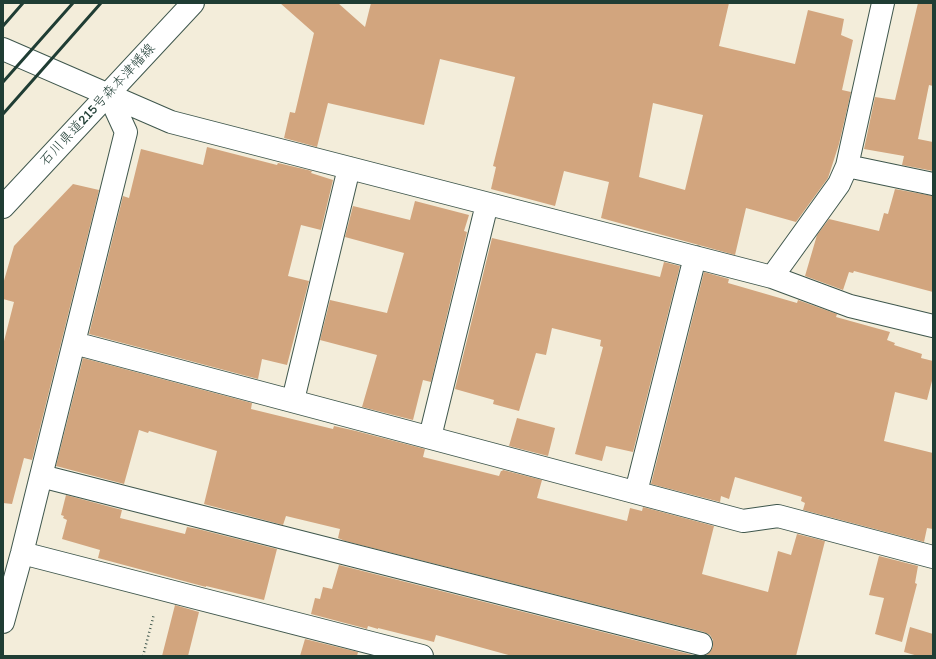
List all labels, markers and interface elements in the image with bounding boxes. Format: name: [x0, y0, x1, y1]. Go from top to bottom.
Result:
street label: 石川県道215号森本津幡線: [37, 40, 159, 170]

